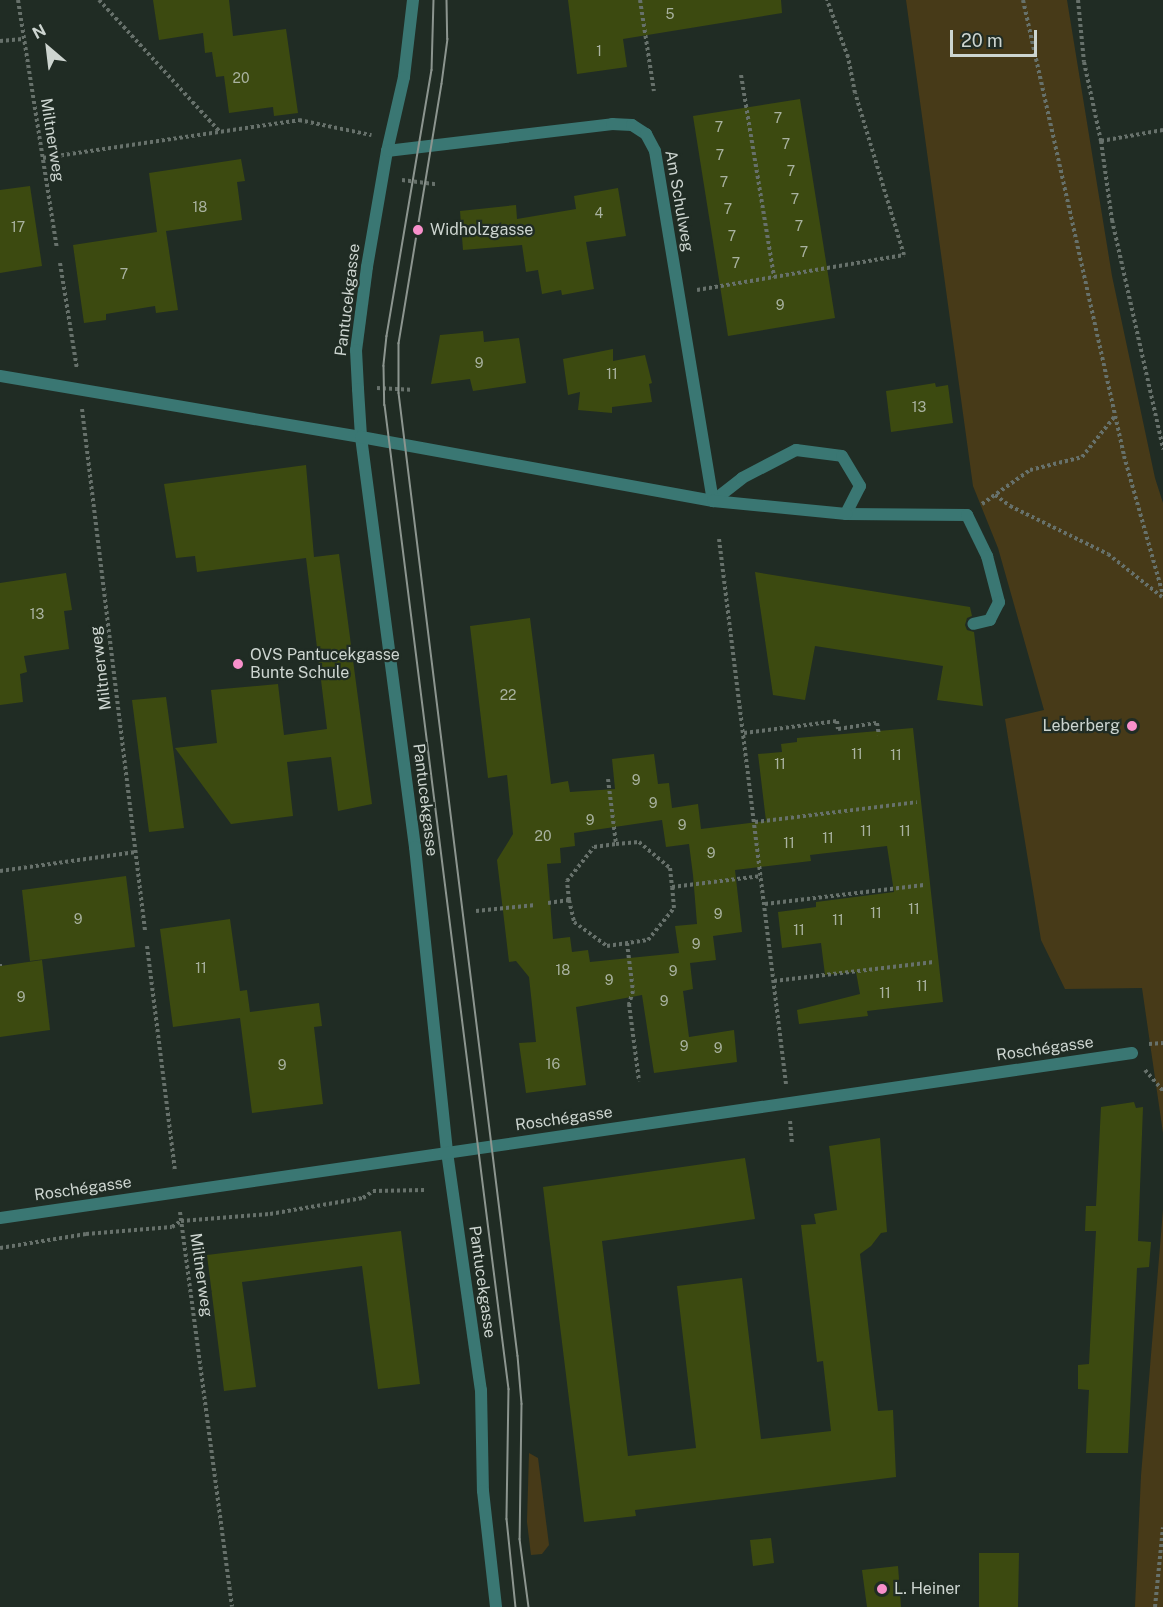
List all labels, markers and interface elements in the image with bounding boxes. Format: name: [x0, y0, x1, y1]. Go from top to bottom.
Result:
house number: 5: [666, 6, 674, 22]
north arrow: [18, 18, 78, 78]
scale bar: [953, 18, 1040, 56]
text: N: [29, 20, 49, 43]
text: 20 m: [961, 30, 1003, 51]
house number: 1: [596, 43, 602, 59]
house number: 20: [233, 70, 249, 86]
street label: Miltnerweg: [36, 97, 68, 183]
house number: 7: [774, 110, 782, 126]
house number: 7: [715, 119, 723, 135]
house number: 7: [782, 136, 790, 152]
house number: 7: [716, 147, 724, 163]
street label: Am Schulweg: [661, 149, 697, 253]
house number: 7: [787, 163, 795, 179]
house number: 7: [720, 174, 728, 190]
house number: 7: [791, 191, 799, 207]
house number: 18: [193, 199, 207, 215]
house number: 7: [724, 201, 732, 217]
house number: 4: [595, 205, 603, 221]
house number: 7: [795, 218, 803, 234]
house number: 17: [11, 219, 25, 235]
place label: Widholzgasse: [430, 220, 533, 240]
marker: Widholzgasse: [411, 223, 425, 237]
house number: 7: [728, 228, 736, 244]
street label: Pantucekgasse: [332, 243, 364, 357]
house number: 7: [800, 244, 808, 260]
house number: 7: [732, 255, 740, 271]
house number: 7: [120, 266, 128, 282]
house number: 9: [776, 297, 784, 313]
house number: 9: [475, 355, 483, 371]
house number: 11: [606, 366, 618, 382]
house number: 13: [912, 399, 926, 415]
house number: 13: [30, 606, 44, 622]
street label: Miltnerweg: [86, 625, 116, 711]
place label: OVS Pantucekgasse Bunte Schule: [250, 645, 400, 683]
marker: OVS Pantucekgasse Bunte Schule: [231, 657, 245, 671]
house number: 22: [500, 687, 516, 703]
place label: Leberberg: [1043, 716, 1120, 736]
marker: Leberberg: [1125, 719, 1139, 733]
street label: Pantucekgasse: [409, 743, 441, 857]
house number: 11: [851, 746, 863, 762]
house number: 11: [890, 747, 902, 763]
house number: 11: [774, 756, 786, 772]
house number: 9: [632, 772, 640, 788]
house number: 9: [649, 795, 657, 811]
house number: 9: [586, 812, 594, 828]
house number: 9: [678, 817, 686, 833]
house number: 11: [860, 823, 872, 839]
house number: 11: [899, 823, 911, 839]
house number: 20: [535, 828, 551, 844]
house number: 11: [822, 830, 834, 846]
house number: 11: [783, 835, 795, 851]
house number: 9: [707, 845, 715, 861]
house number: 11: [908, 901, 920, 917]
house number: 11: [870, 905, 882, 921]
house number: 9: [714, 906, 722, 922]
house number: 9: [74, 911, 82, 927]
house number: 11: [832, 912, 844, 928]
house number: 11: [793, 922, 805, 938]
house number: 9: [692, 936, 700, 952]
house number: 11: [195, 960, 207, 976]
house number: 18: [556, 962, 570, 978]
house number: 9: [669, 963, 677, 979]
house number: 9: [605, 972, 613, 988]
house number: 11: [916, 978, 928, 994]
house number: 11: [879, 985, 891, 1001]
house number: 9: [17, 989, 25, 1005]
house number: 9: [660, 993, 668, 1009]
street label: Roschégasse: [995, 1033, 1095, 1065]
house number: 9: [680, 1038, 688, 1054]
house number: 9: [714, 1040, 722, 1056]
house number: 16: [546, 1056, 560, 1072]
house number: 9: [278, 1057, 286, 1073]
street label: Roschégasse: [514, 1103, 614, 1135]
street label: Roschégasse: [33, 1173, 133, 1205]
street label: Pantucekgasse: [465, 1225, 499, 1339]
street label: Miltnerweg: [186, 1232, 216, 1318]
place label: L. Heiner: [894, 1579, 961, 1599]
marker: L. Heiner: [875, 1582, 889, 1596]

